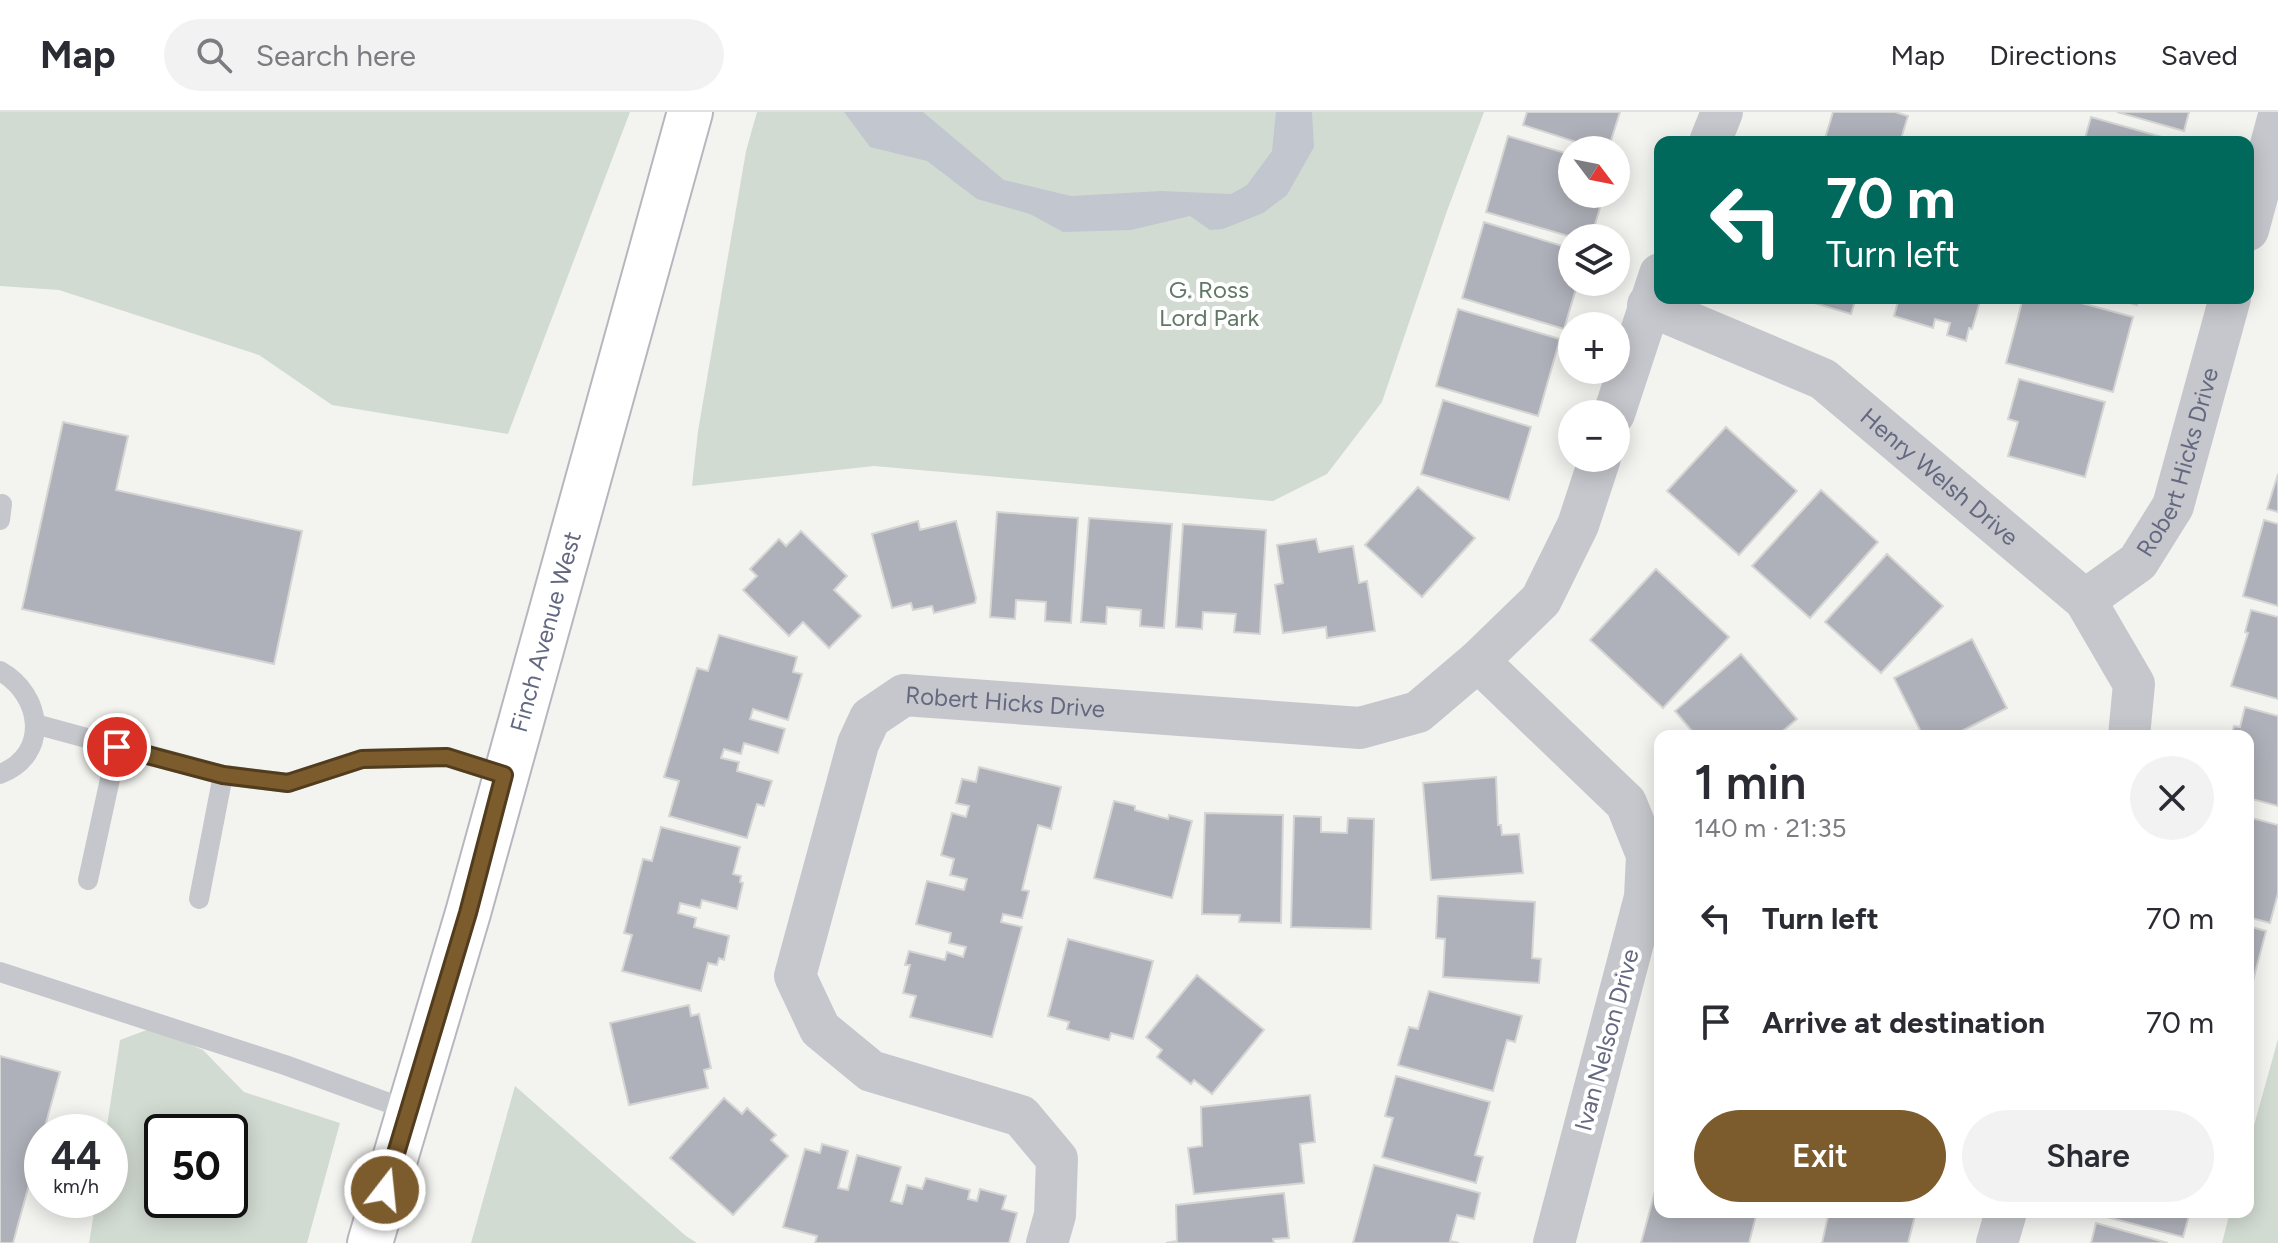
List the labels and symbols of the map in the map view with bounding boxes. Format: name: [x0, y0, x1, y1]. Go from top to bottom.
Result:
north arrow: [1558, 136, 1630, 208]
park label: G. Ross Lord Park: [1159, 275, 1259, 332]
street label: Robert Hicks Drive: [2130, 364, 2224, 562]
street label: Henry Welsh Drive: [1855, 402, 2024, 551]
street label: Finch Avenue West: [504, 528, 587, 735]
street label: Robert Hicks Drive: [904, 680, 1106, 724]
pin: [83, 713, 151, 781]
street label: Ivan Nelson Drive: [1568, 946, 1645, 1134]
speed limit sign: 50: [144, 1114, 248, 1218]
position arrow: [343, 1148, 427, 1232]

